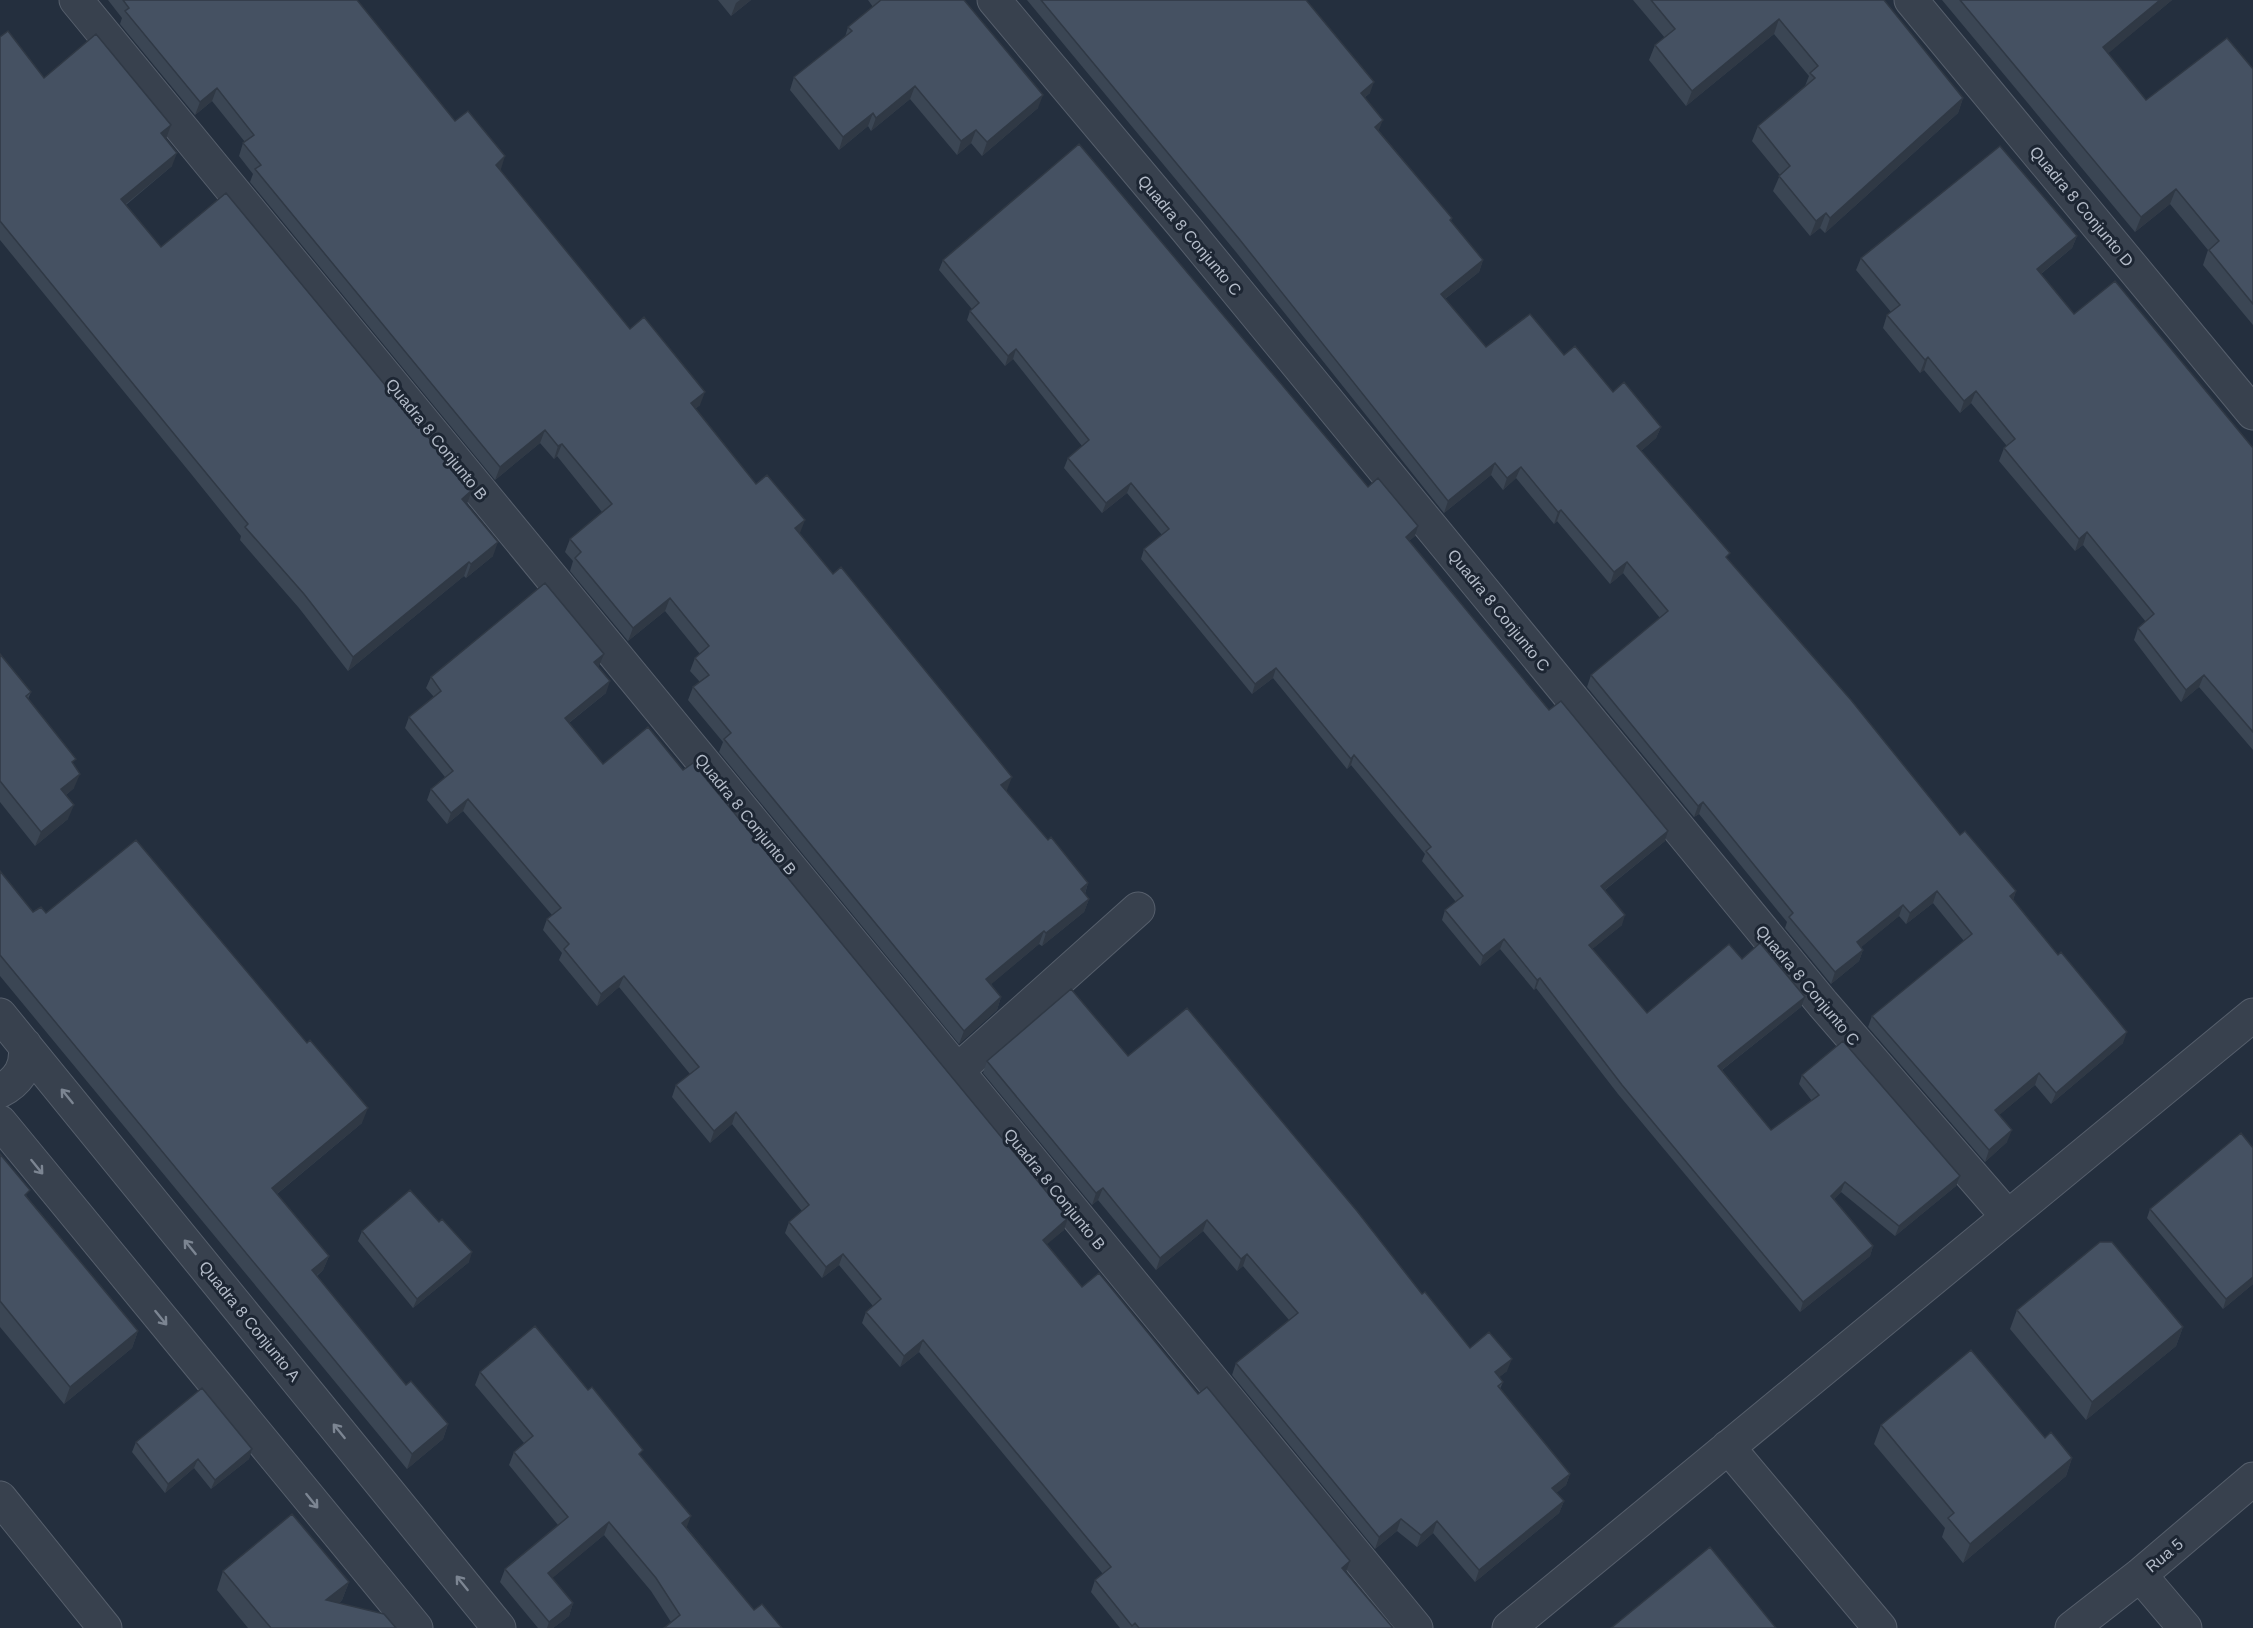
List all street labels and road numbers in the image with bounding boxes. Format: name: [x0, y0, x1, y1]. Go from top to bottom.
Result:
street label: Quadra 8 Conjunto D: [2027, 143, 2137, 270]
street label: Quadra 8 Conjunto C: [1135, 172, 1245, 299]
street label: Quadra 8 Conjunto B: [383, 376, 491, 503]
street label: Quadra 8 Conjunto C: [1444, 546, 1553, 674]
street label: Quadra 8 Conjunto B: [692, 751, 800, 878]
street label: Quadra 8 Conjunto C: [1753, 922, 1863, 1049]
street label: Quadra 8 Conjunto B: [1001, 1126, 1109, 1253]
street label: Quadra 8 Conjunto A: [196, 1258, 303, 1385]
street label: Rua 5: [2143, 1535, 2186, 1576]

